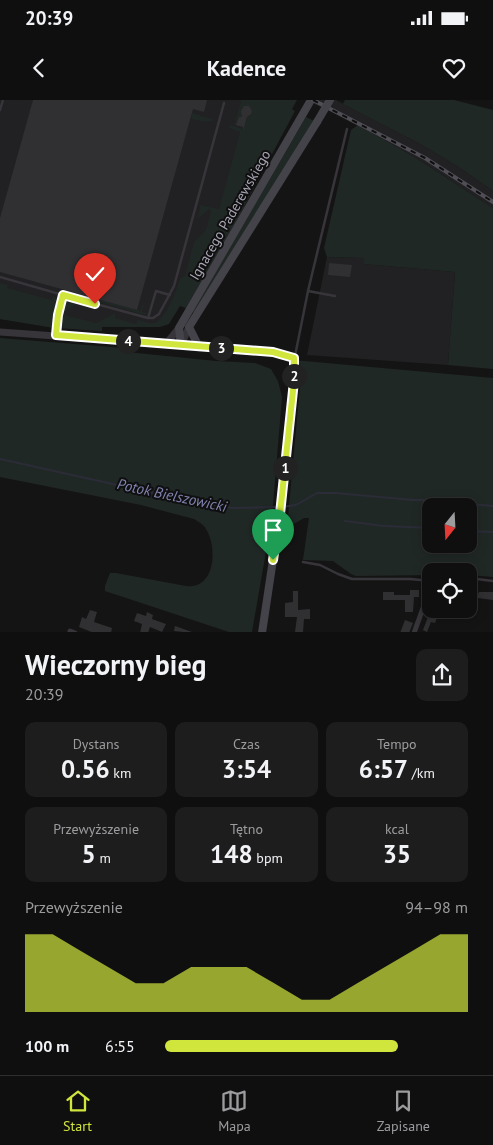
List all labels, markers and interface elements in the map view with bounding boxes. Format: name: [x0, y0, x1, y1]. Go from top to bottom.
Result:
text: 20:39: [25, 6, 73, 30]
icon: back: [25, 54, 53, 82]
text: Kadence: [207, 54, 286, 82]
icon: heart: [440, 54, 468, 82]
street label: Ignacego Paderewskiego: [185, 147, 275, 283]
pin: [74, 253, 116, 304]
icon: check: [81, 260, 109, 288]
pin: 4: [116, 328, 140, 354]
text: 4: [125, 332, 132, 350]
pin: 3: [208, 336, 234, 360]
text: 3: [218, 339, 225, 357]
pin: 2: [282, 364, 306, 388]
text: 2: [291, 367, 298, 385]
pin: 1: [272, 456, 298, 480]
text: 1: [282, 459, 289, 477]
water label: Potok Bielszowicki: [115, 474, 230, 516]
north arrow: [422, 498, 478, 552]
map controls: [422, 498, 477, 618]
pin: [252, 509, 294, 560]
icon: arrive: [259, 516, 287, 544]
button: locate: [422, 563, 477, 618]
text: Wieczorny bieg: [25, 646, 206, 683]
button: share: [416, 649, 468, 701]
text: 20:39: [25, 684, 63, 704]
text: Dystans: [73, 735, 119, 753]
text: Czas: [233, 735, 260, 753]
text: Tempo: [377, 735, 417, 753]
text: 0.56: [61, 753, 110, 785]
text: 3:54: [222, 753, 271, 785]
text: 6:57: [359, 753, 408, 785]
text: km: [110, 764, 131, 782]
text: /km: [408, 764, 435, 782]
text: Przewyższenie: [53, 820, 139, 838]
text: Tętno: [230, 820, 263, 838]
text: kcal: [385, 820, 409, 838]
text: 5: [82, 838, 96, 870]
text: 148: [210, 838, 253, 870]
text: 35: [383, 838, 411, 870]
text: m: [96, 849, 111, 867]
text: bpm: [253, 849, 283, 867]
text: Przewyższenie: [25, 897, 123, 917]
text: 94–98 m: [405, 897, 468, 917]
text: 100 m: [25, 1036, 69, 1056]
text: 6:55: [105, 1036, 135, 1056]
tab: Start: [63, 1087, 92, 1135]
tab: Mapa: [218, 1087, 251, 1135]
tab: Zapisane: [377, 1087, 430, 1135]

